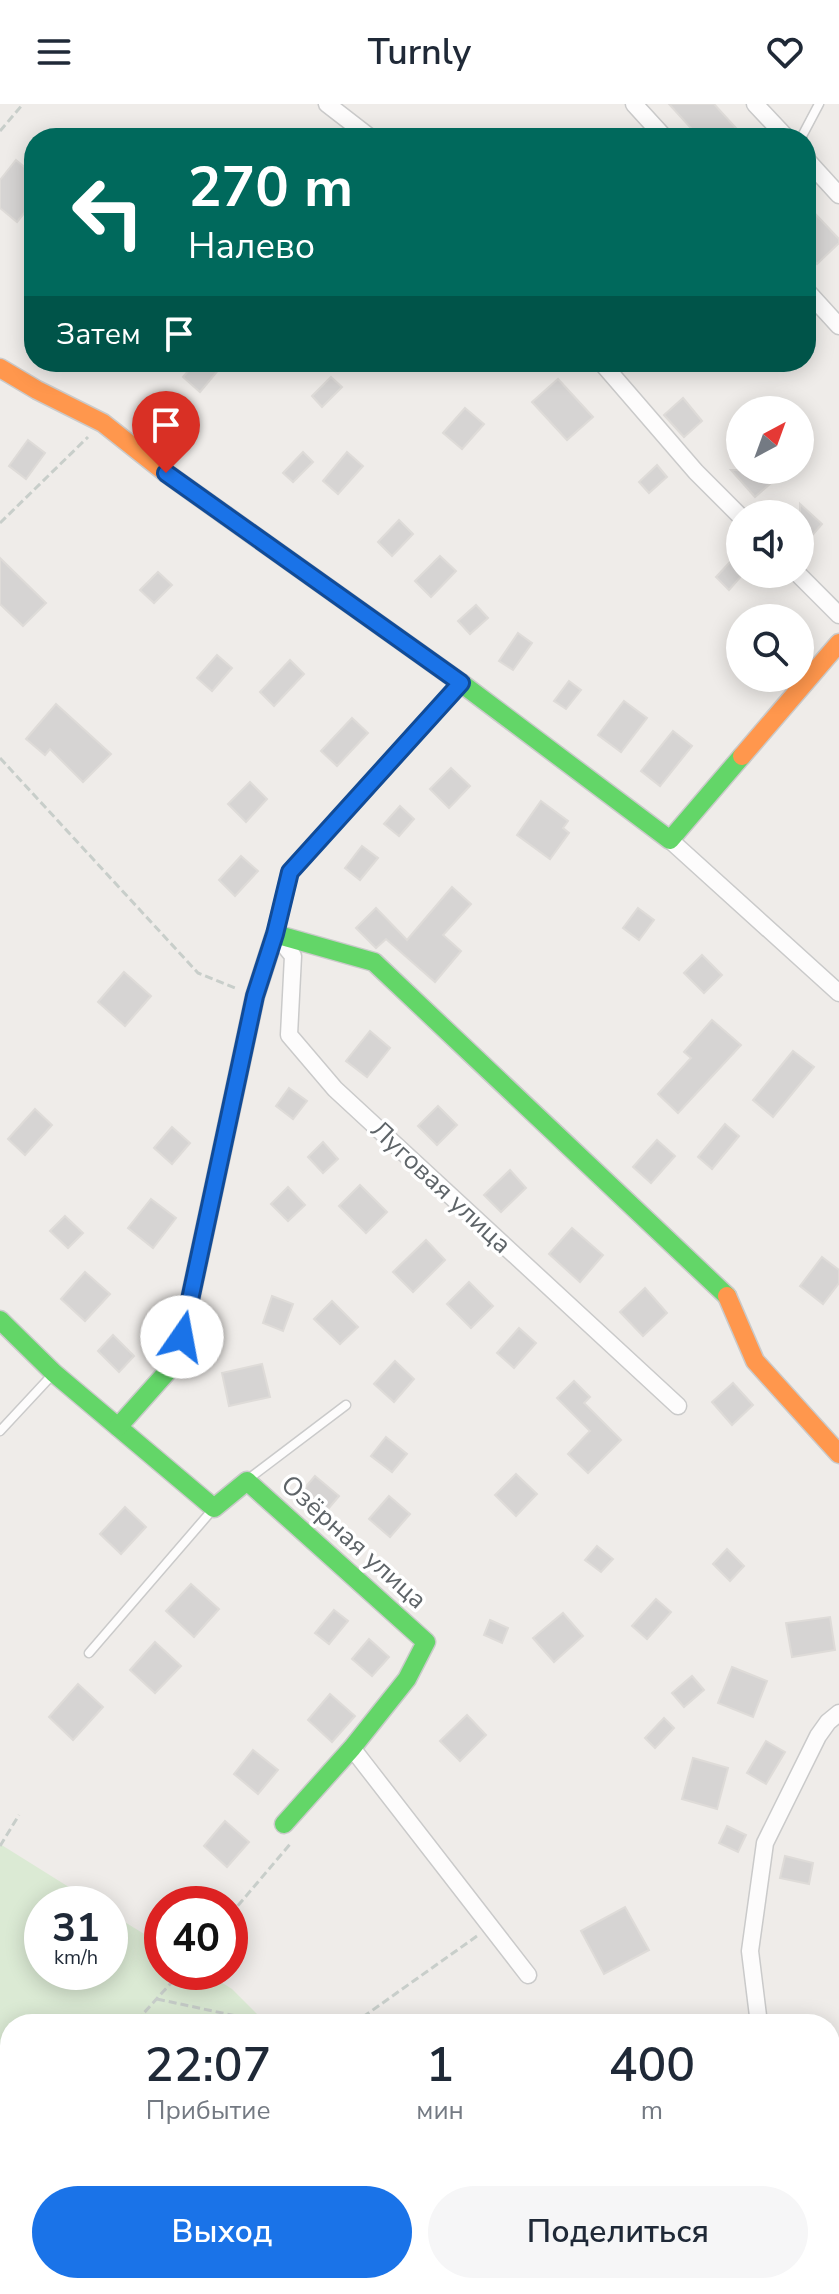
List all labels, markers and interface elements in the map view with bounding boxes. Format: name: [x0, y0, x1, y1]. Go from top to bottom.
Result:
text: Turnly: [368, 28, 471, 77]
icon: menu: [32, 30, 76, 74]
icon: heart: [763, 30, 807, 74]
text: 270 m: [188, 149, 353, 226]
icon: left: [56, 160, 160, 264]
text: Налево: [188, 222, 315, 271]
icon: arrive: [157, 312, 201, 356]
text: Затем: [56, 314, 141, 355]
pin: [132, 391, 200, 473]
north arrow: [726, 396, 814, 484]
map controls: [726, 396, 814, 692]
icon: arrive: [144, 403, 188, 447]
button: sound: [726, 500, 814, 588]
button: search: [726, 604, 814, 692]
street label: Луговая улица: [363, 1113, 519, 1261]
position arrow: [140, 1295, 224, 1379]
street label: Озёрная улица: [274, 1467, 434, 1617]
speed limit sign: 40: [144, 1886, 248, 1990]
text: 31: [52, 1901, 100, 1955]
text: km/h: [54, 1944, 98, 1971]
text: 22:07: [145, 2032, 271, 2098]
text: 1: [426, 2032, 454, 2098]
text: 400: [609, 2032, 695, 2098]
text: Прибытие: [146, 2093, 271, 2128]
text: мин: [416, 2093, 464, 2128]
text: m: [641, 2093, 663, 2128]
button: Выход: [32, 2186, 412, 2278]
button: Поделиться: [428, 2186, 808, 2278]

